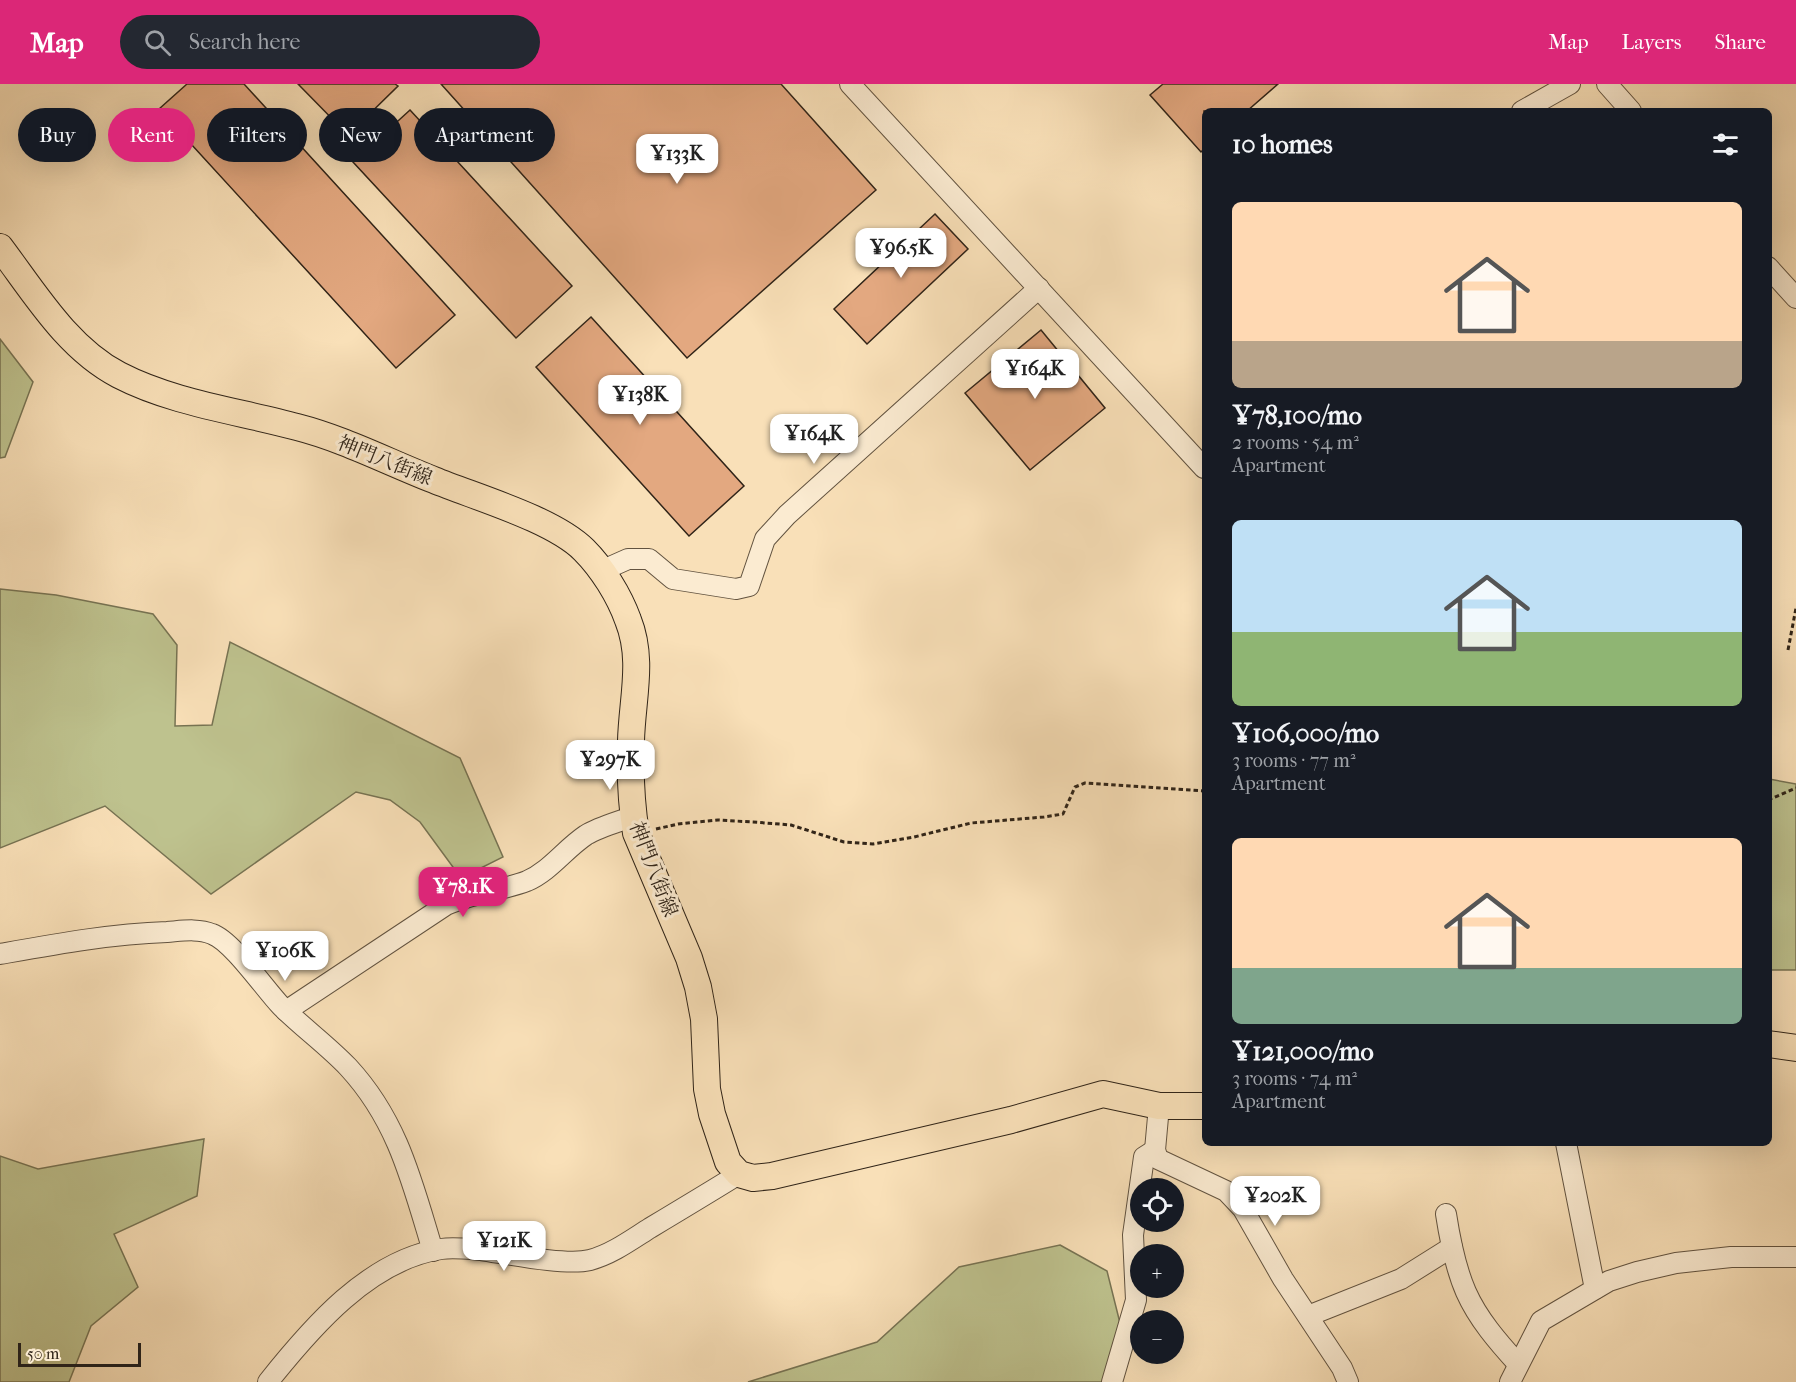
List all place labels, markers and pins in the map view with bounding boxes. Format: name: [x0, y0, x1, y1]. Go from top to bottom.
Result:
pin: ¥133K: [635, 134, 719, 185]
pin: ¥96.5K: [852, 228, 950, 279]
pin: ¥164K: [993, 349, 1077, 400]
pin: ¥138K: [598, 375, 682, 426]
pin: ¥164K: [772, 414, 856, 465]
pin: ¥297K: [568, 740, 652, 791]
pin: ¥78.1K: [414, 867, 512, 918]
pin: ¥106K: [243, 931, 327, 982]
pin: ¥202K: [1233, 1176, 1317, 1227]
pin: ¥121K: [462, 1221, 546, 1272]

